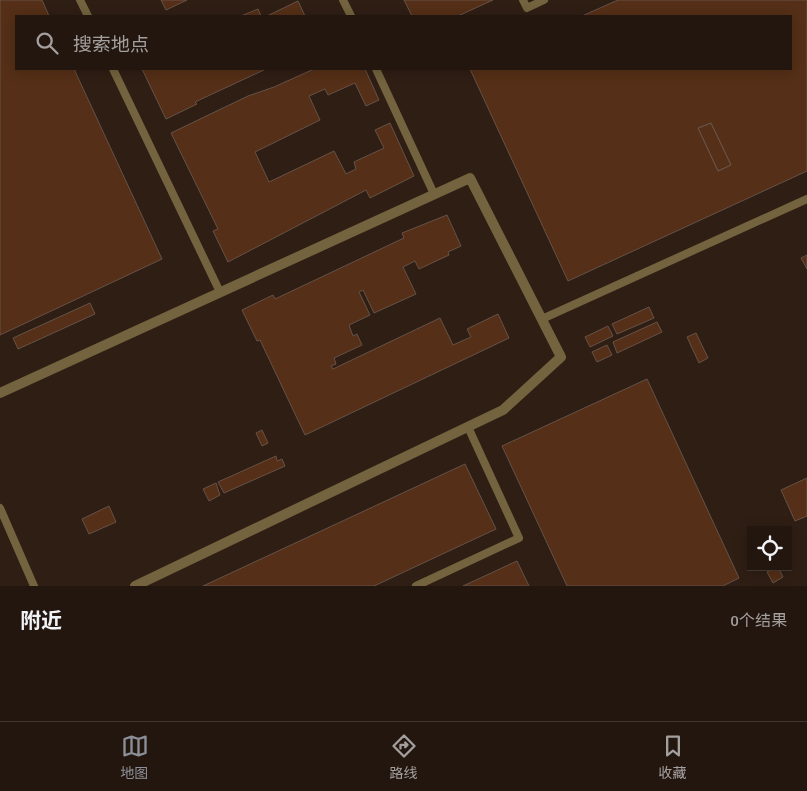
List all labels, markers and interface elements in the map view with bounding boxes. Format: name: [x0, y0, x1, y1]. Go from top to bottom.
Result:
search box: [15, 15, 792, 70]
icon: search: [33, 29, 61, 57]
text: 搜索地点: [73, 33, 149, 57]
map controls: [747, 526, 792, 571]
button: locate: [747, 526, 792, 571]
text: 附近: [20, 608, 62, 634]
text: 0个结果: [730, 611, 787, 631]
tab: 地图: [121, 732, 149, 782]
tab: 路线: [390, 732, 418, 782]
tab: 收藏: [659, 732, 687, 782]

